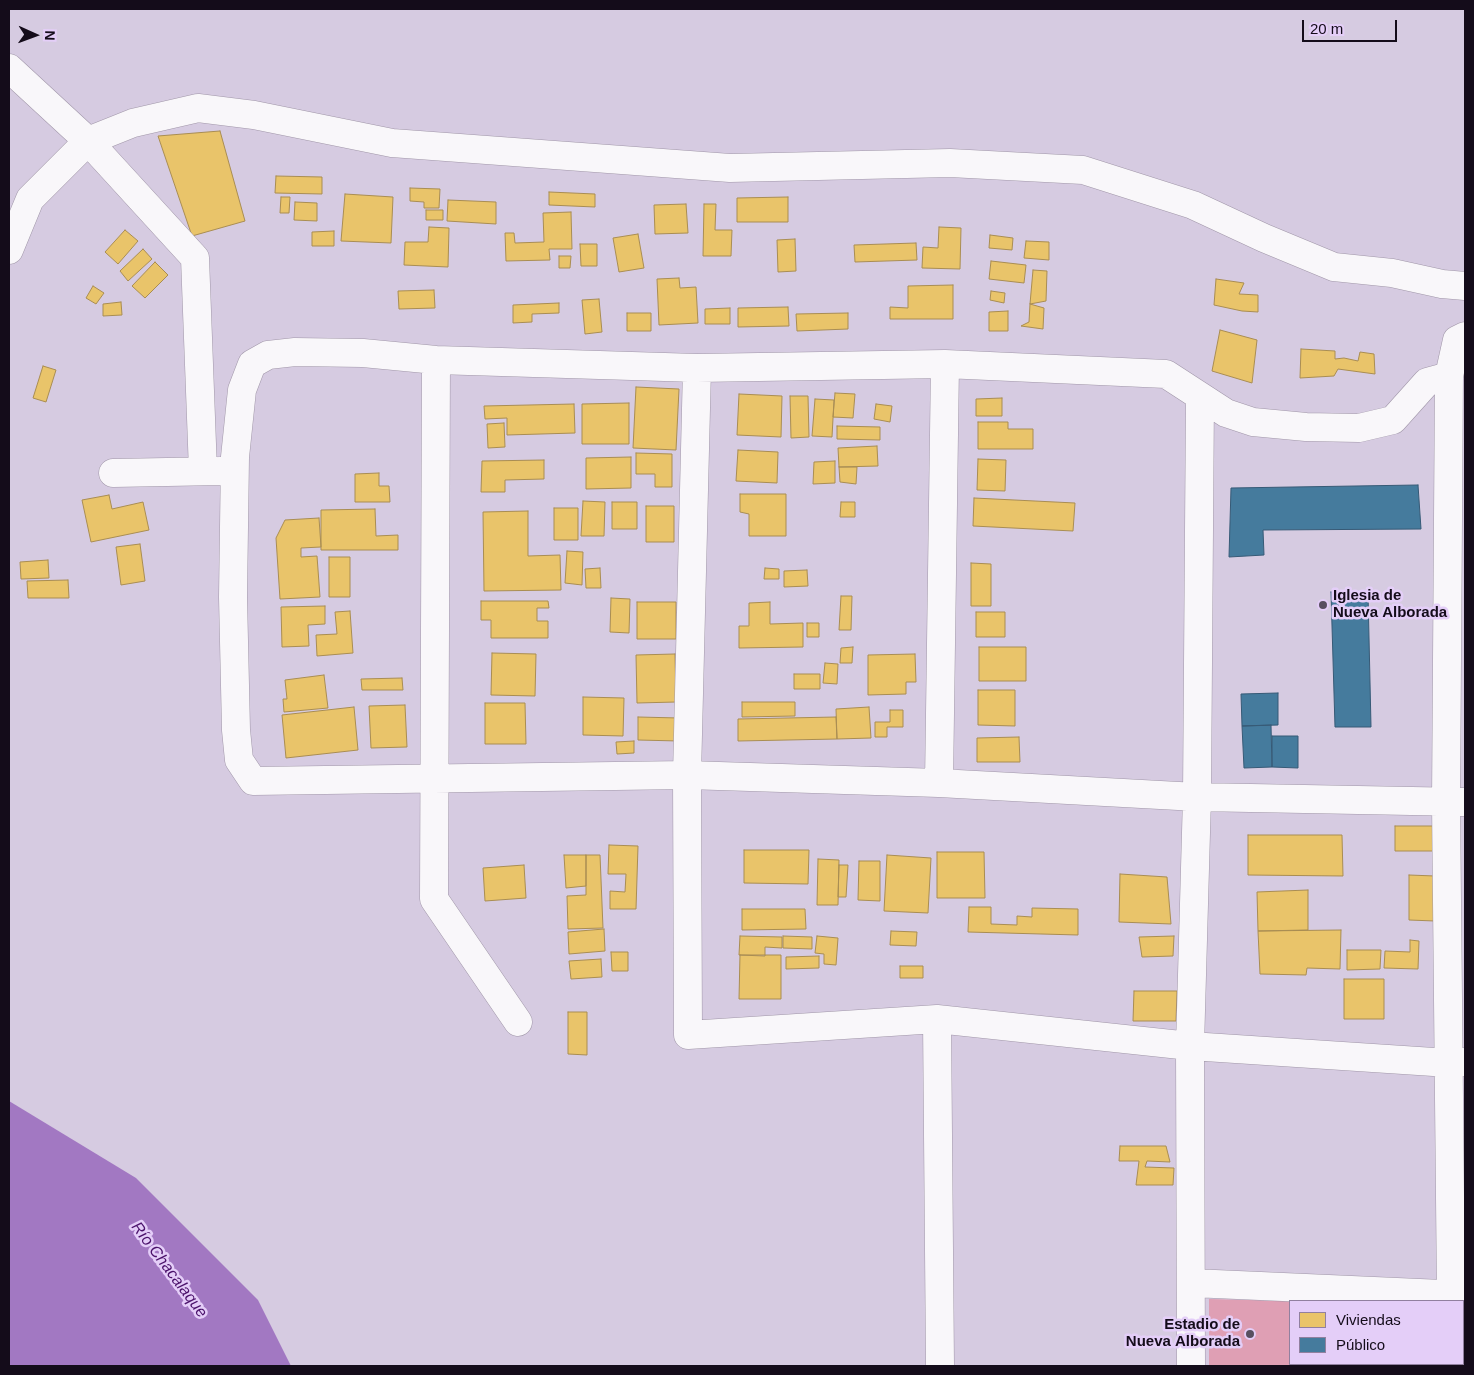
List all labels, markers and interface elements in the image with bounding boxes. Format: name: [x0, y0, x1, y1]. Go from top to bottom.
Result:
north arrow: [10, 10, 60, 60]
scale bar: [1304, 10, 1399, 42]
text: 20 m: [1310, 20, 1343, 37]
text: N: [42, 30, 58, 41]
place label: Iglesia de Nueva Alborada: [1333, 587, 1447, 622]
marker: Iglesia de Nueva Alborada: [1317, 599, 1329, 611]
water label: Río Chacalaque: [127, 1218, 211, 1322]
legend: [1289, 1300, 1464, 1365]
text: Viviendas: [1336, 1311, 1401, 1328]
place label: Estadio de Nueva Alborada: [1126, 1316, 1240, 1351]
marker: Estadio de Nueva Alborada: [1244, 1328, 1256, 1340]
text: Público: [1336, 1336, 1385, 1353]

